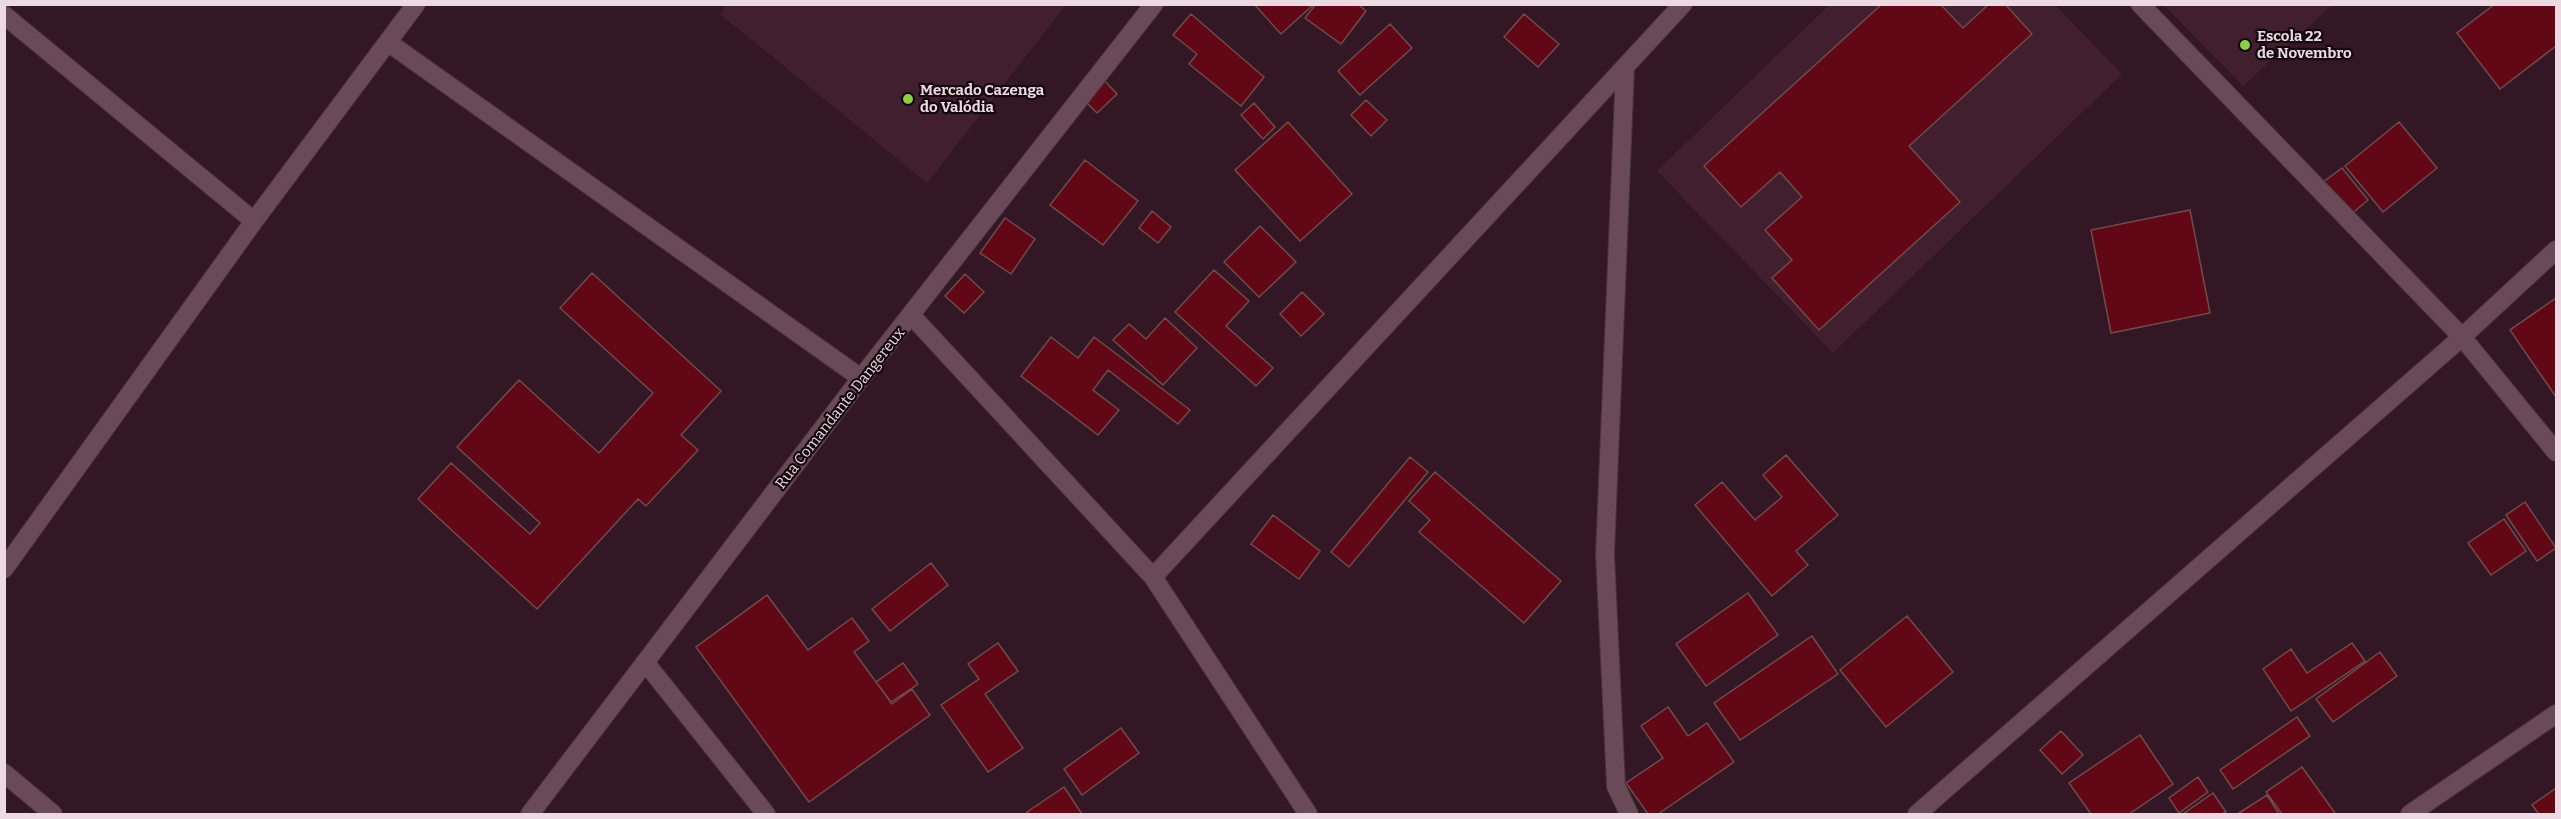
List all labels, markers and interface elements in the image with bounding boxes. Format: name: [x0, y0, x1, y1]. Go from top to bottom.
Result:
place label: Escola 22 de Novembro: [2257, 27, 2352, 62]
marker: Escola 22 de Novembro: [2238, 38, 2252, 52]
place label: Mercado Cazenga do Valódia: [920, 81, 1045, 116]
marker: Mercado Cazenga do Valódia: [901, 92, 915, 106]
street label: Rua Comandante Dangereux: [772, 323, 909, 492]

